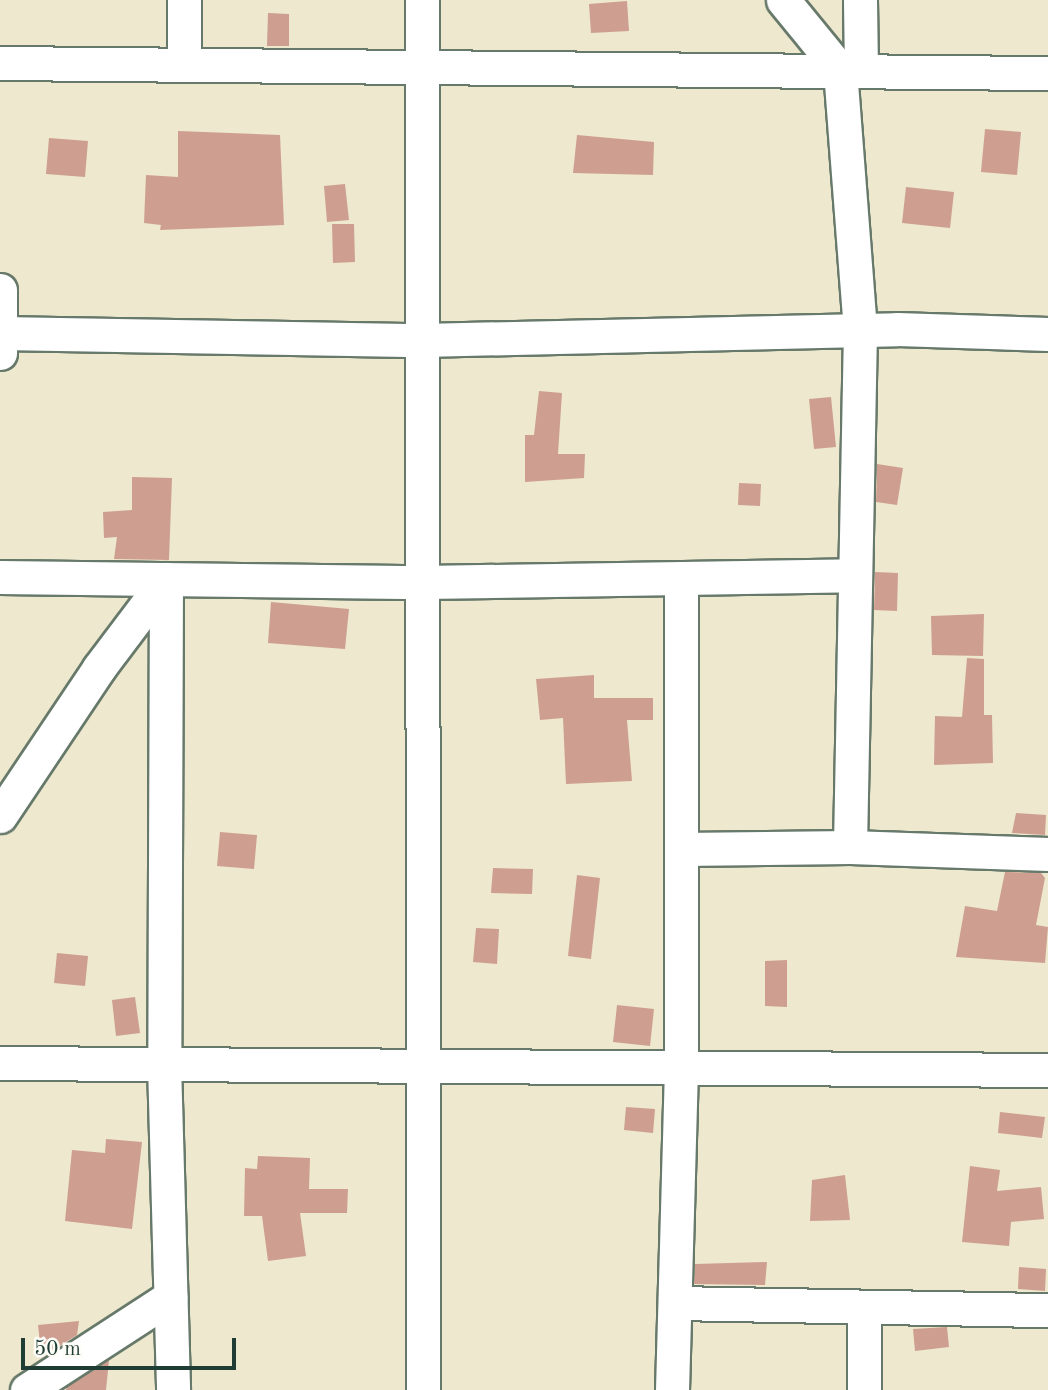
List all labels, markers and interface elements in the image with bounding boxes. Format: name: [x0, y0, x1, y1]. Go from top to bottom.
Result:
scale bar: [24, 1324, 240, 1368]
text: 50 m: [34, 1339, 81, 1360]

